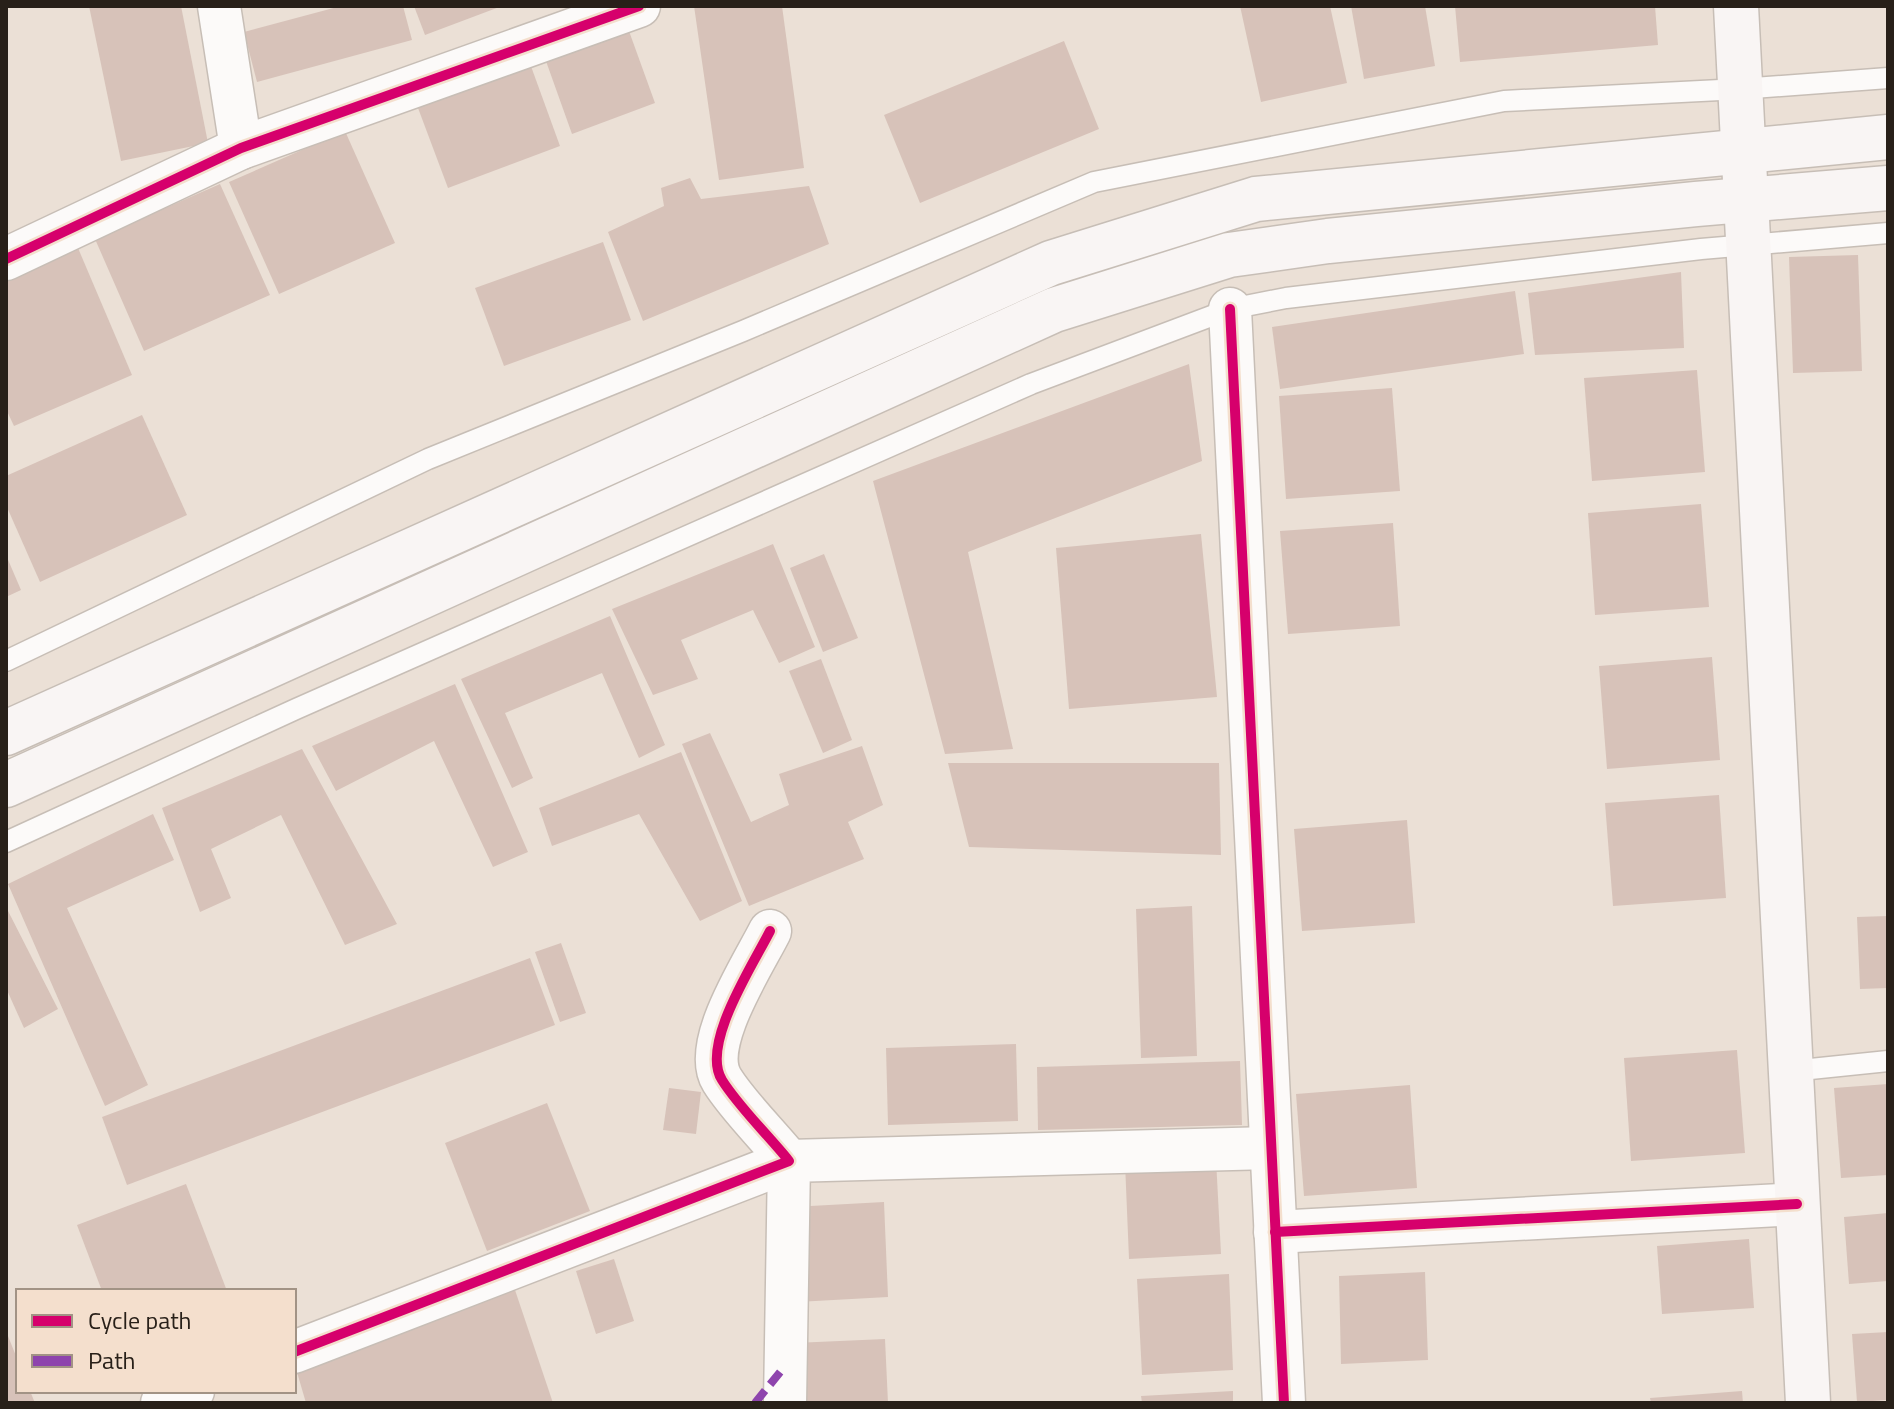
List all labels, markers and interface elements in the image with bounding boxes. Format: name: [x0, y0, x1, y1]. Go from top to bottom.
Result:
legend: [16, 1289, 296, 1393]
text: Cycle path: [88, 1302, 191, 1338]
text: Path: [88, 1342, 135, 1378]

